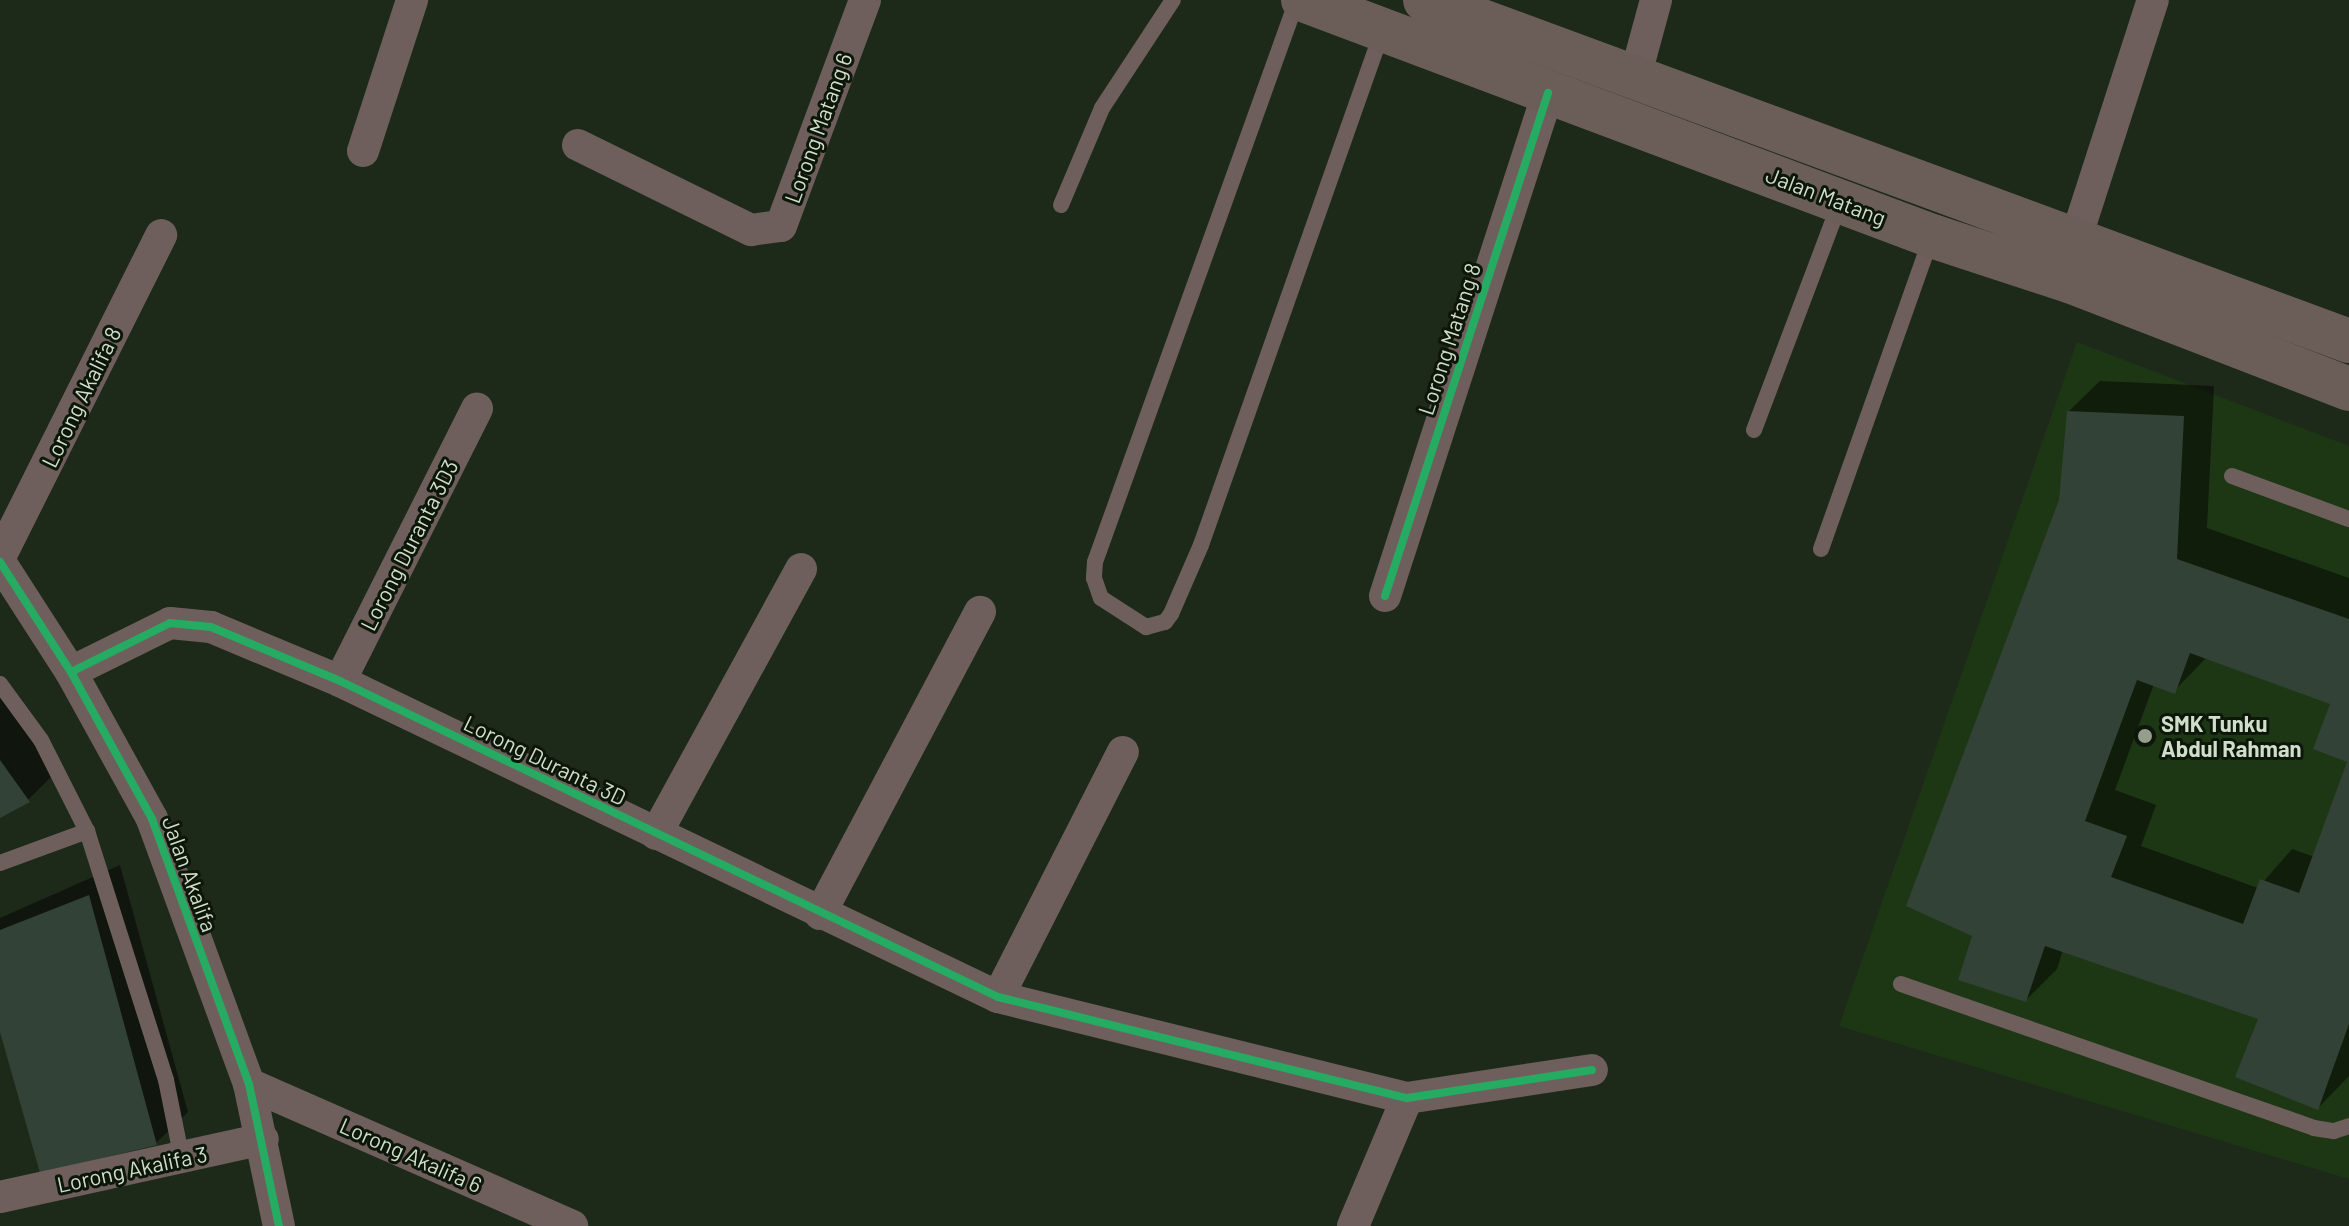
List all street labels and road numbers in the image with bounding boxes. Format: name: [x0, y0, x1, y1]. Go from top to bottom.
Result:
street label: Lorong Matang 6: [779, 49, 857, 207]
street label: Jalan Matang: [1762, 161, 1890, 231]
street label: Lorong Matang 8: [1412, 260, 1486, 418]
street label: Lorong Akalifa 8: [36, 322, 126, 472]
street label: Lorong Duranta 3D3: [354, 455, 464, 635]
street label: Lorong Duranta 3D: [460, 709, 630, 811]
street label: Jalan Akalifa: [157, 813, 223, 935]
street label: Lorong Akalifa 6: [336, 1112, 486, 1198]
street label: Lorong Akalifa 3: [54, 1140, 210, 1198]

